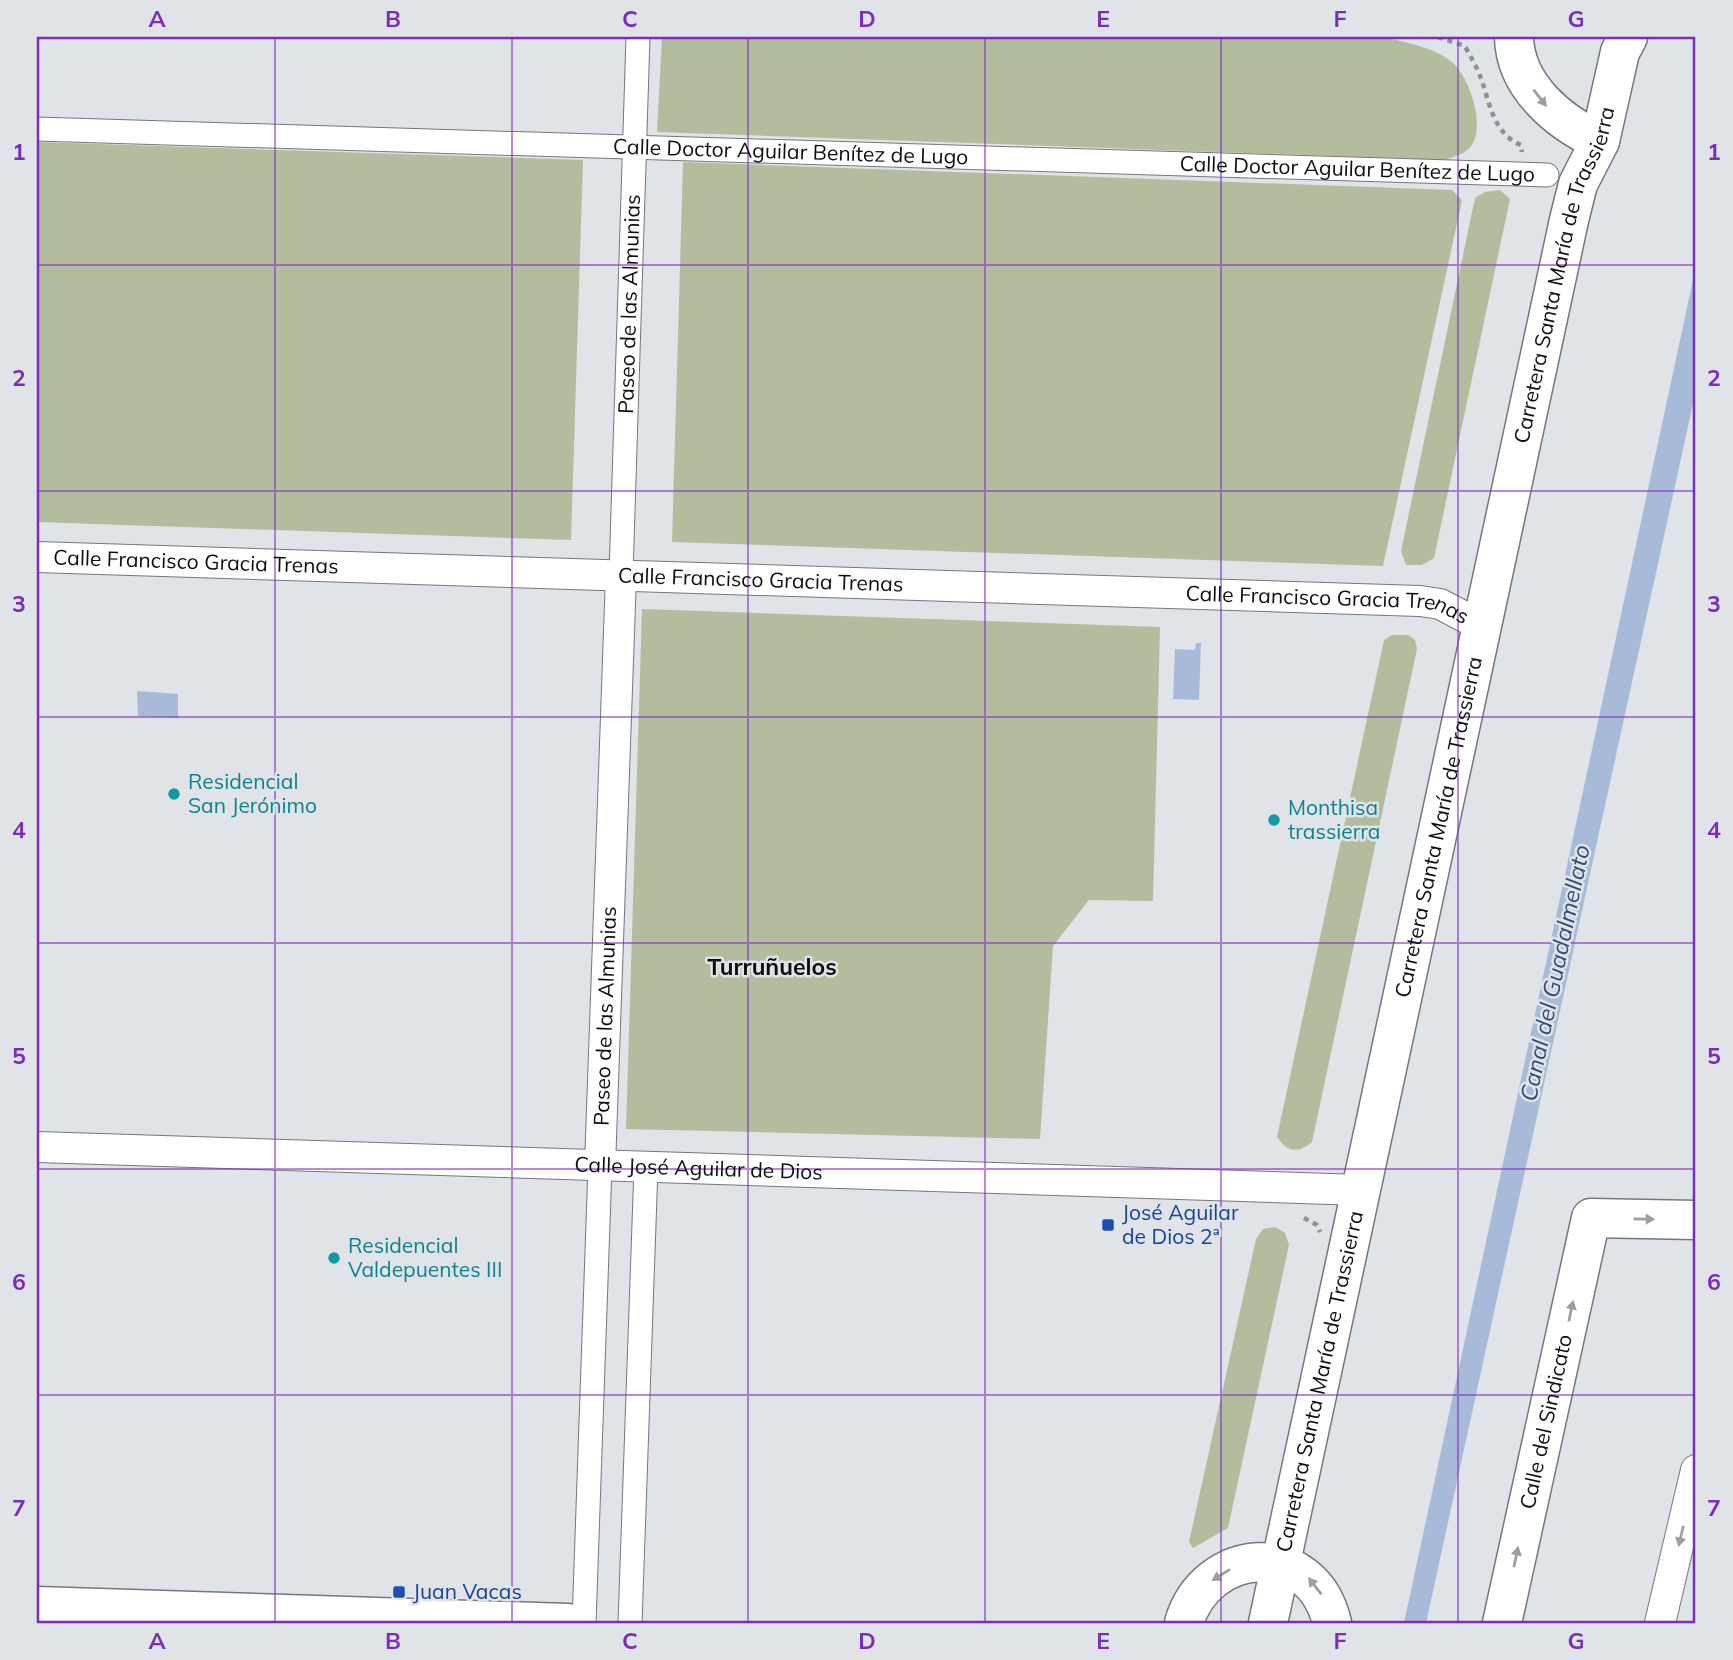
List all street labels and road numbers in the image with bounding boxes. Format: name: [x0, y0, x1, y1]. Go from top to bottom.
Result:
street label: Carretera Santa María de Trassierra: [1507, 104, 1619, 445]
street label: Calle Doctor Aguilar Benítez de Lugo: [613, 133, 969, 169]
street label: Calle Doctor Aguilar Benítez de Lugo: [1179, 150, 1535, 187]
street label: Paseo de las Almunias: [612, 194, 645, 414]
street label: Calle Francisco Gracia Trenas: [53, 544, 339, 579]
street label: Calle Francisco Gracia Trenas: [618, 561, 904, 597]
street label: Calle Francisco Gracia Trenas: [1185, 580, 1474, 629]
street label: Carretera Santa María de Trassierra: [1389, 654, 1487, 1000]
street label: Paseo de las Almunias: [587, 906, 621, 1126]
street label: Calle José Aguilar de Dios: [574, 1150, 823, 1185]
street label: Carretera Santa María de Trassierra: [1270, 1208, 1368, 1554]
street label: Calle del Sindicato: [1513, 1332, 1577, 1511]

